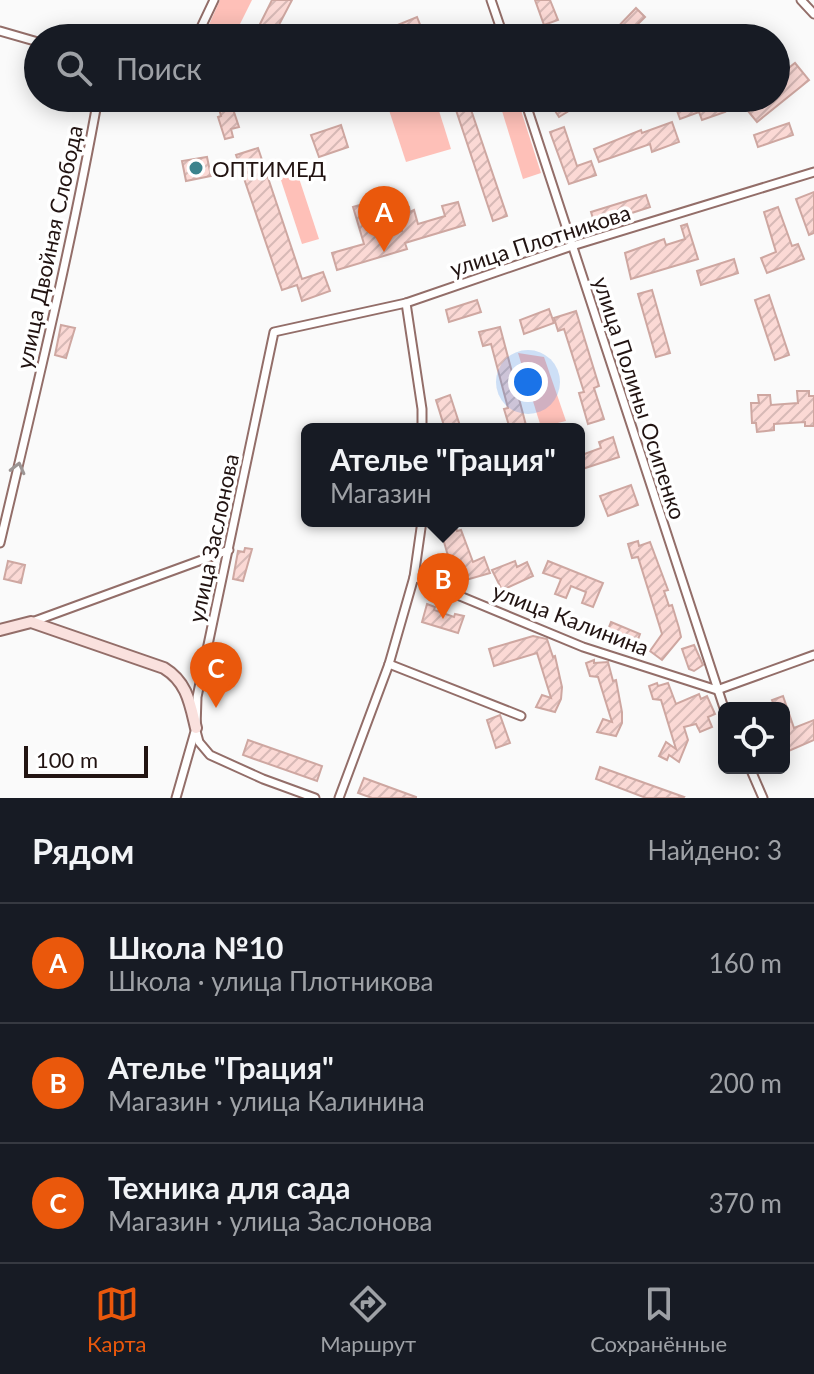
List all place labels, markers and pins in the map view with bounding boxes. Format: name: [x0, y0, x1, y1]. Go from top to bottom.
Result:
place label: ОПТИМЕД: [212, 155, 326, 182]
marker: ОПТИМЕД: [187, 159, 205, 177]
pin: A: [358, 186, 410, 252]
pin: B: [417, 553, 469, 619]
pin: C: [190, 642, 242, 708]

